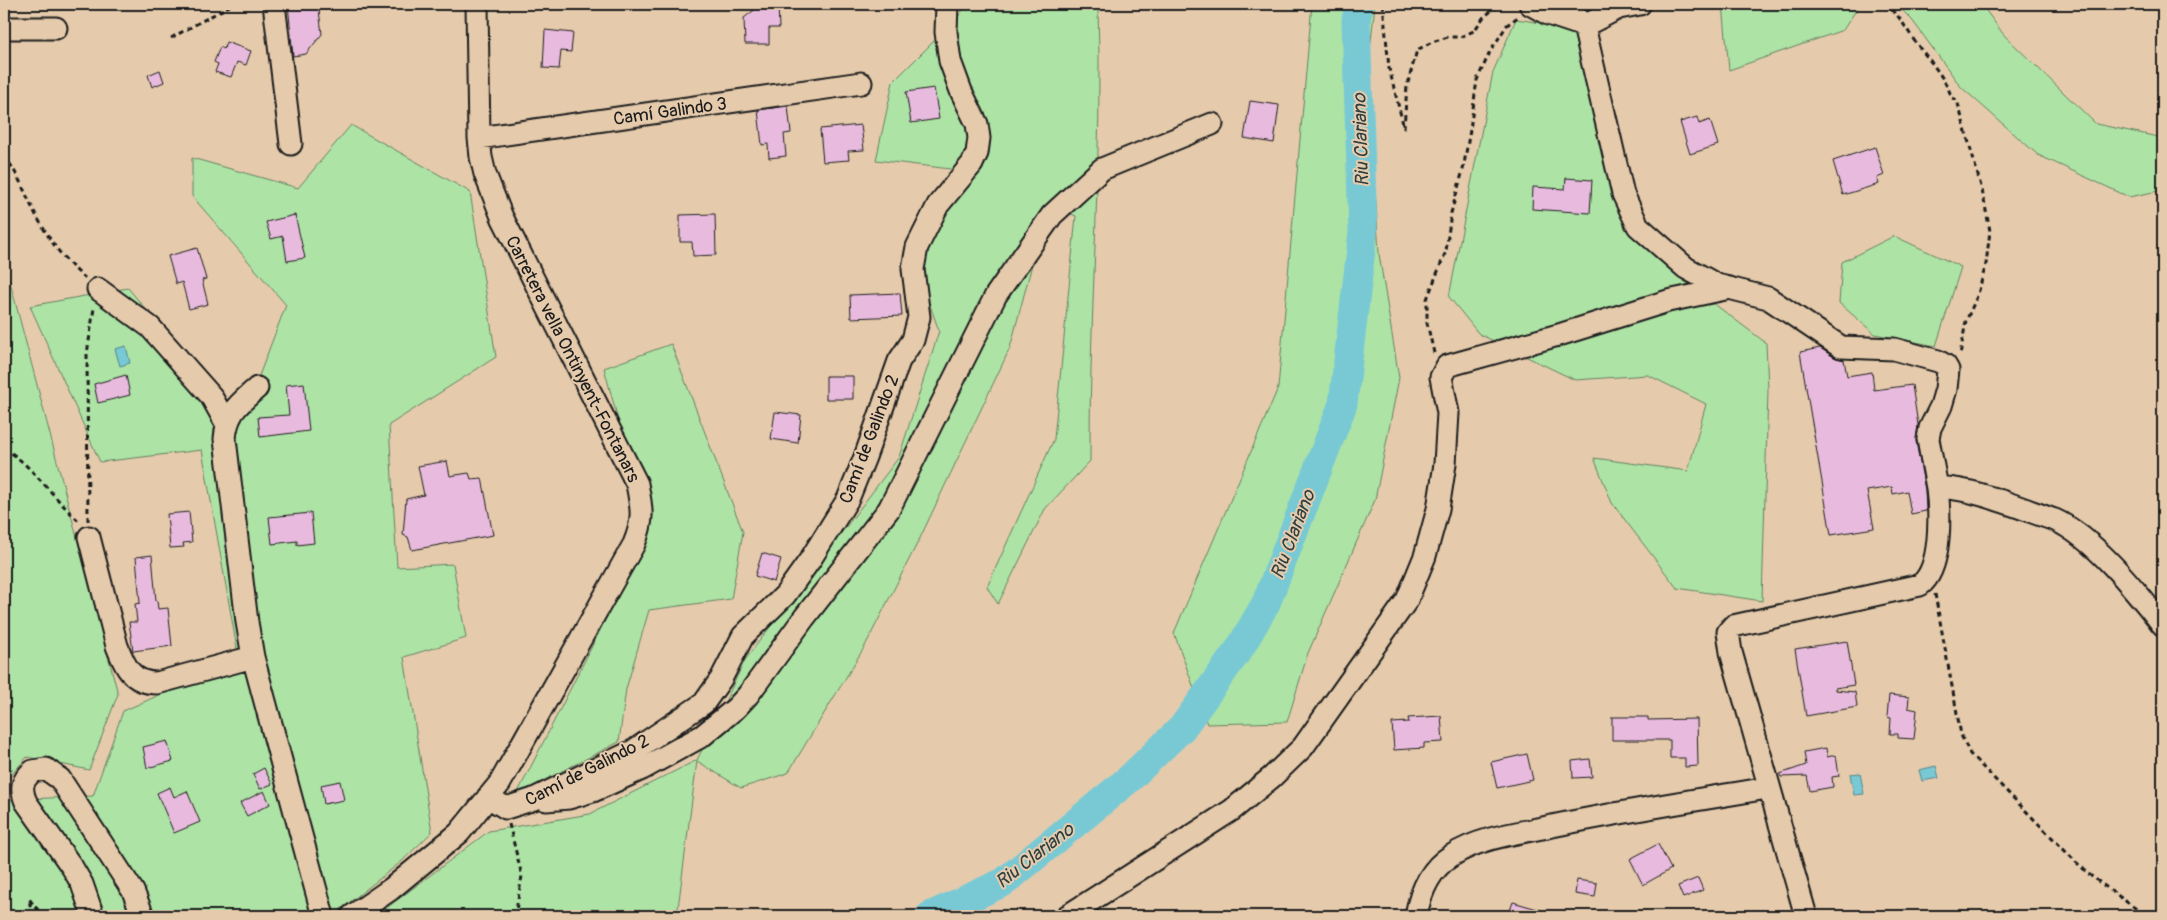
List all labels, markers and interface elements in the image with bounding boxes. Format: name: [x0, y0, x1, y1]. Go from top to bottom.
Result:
water label: Riu Clariano: [1347, 91, 1375, 187]
street label: Camí Galindo 3: [612, 92, 728, 131]
street label: Carretera vella Ontinyent-Fontanars: [500, 232, 645, 486]
street label: Camí de Galindo 2: [834, 372, 905, 507]
water label: Riu Clariano: [1265, 485, 1321, 582]
street label: Camí de Galindo 2: [521, 729, 653, 812]
water label: Riu Clariano: [991, 817, 1080, 894]

